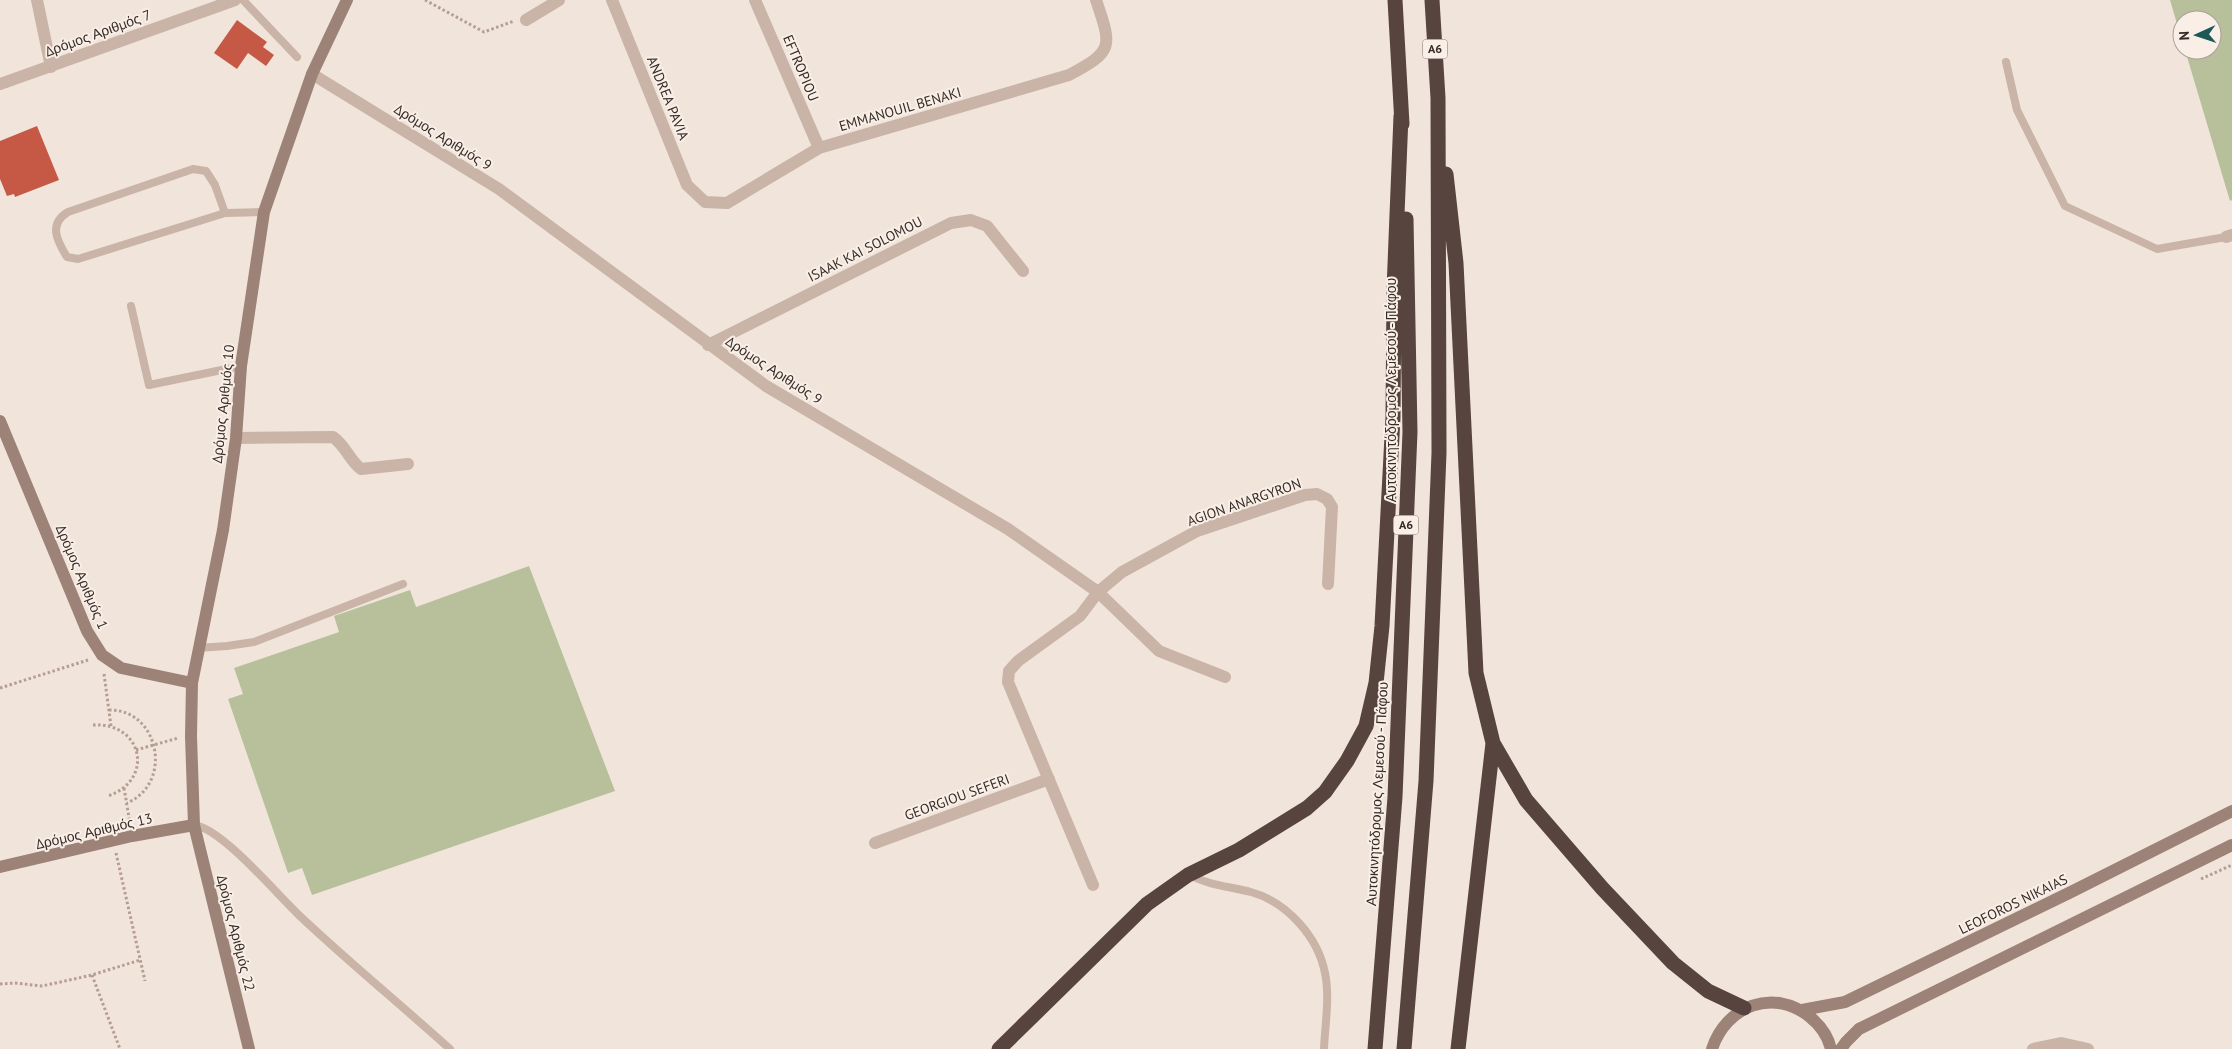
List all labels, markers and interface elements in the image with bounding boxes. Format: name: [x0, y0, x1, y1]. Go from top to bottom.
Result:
street label: Δρόμος Αριθμός 7: [43, 5, 153, 61]
north arrow: [2172, 10, 2222, 60]
text: N: [2175, 31, 2193, 41]
street label: EFTROPIOU: [779, 32, 823, 104]
road number: A6: [1422, 40, 1448, 59]
street label: ANDREA PAVIA: [643, 54, 693, 143]
street label: EMMANOUIL BENAKI: [837, 83, 963, 135]
street label: Δρόμος Αριθμός 9: [391, 100, 495, 174]
street label: ISAAK KAI SOLOMOU: [805, 212, 925, 286]
street label: Αυτοκινητόδρομος Λεμεσού - Πάφου: [1382, 278, 1400, 502]
street label: Δρόμος Αριθμός 9: [722, 332, 826, 408]
street label: Δρόμος Αριθμός 10: [208, 343, 238, 464]
street label: AGION ANARGYRON: [1185, 474, 1303, 530]
road number: A6: [1394, 516, 1418, 534]
street label: Δρόμος Αριθμός 1: [52, 522, 112, 632]
street label: Αυτοκινητόδρομος Λεμεσού - Πάφου: [1362, 681, 1392, 907]
street label: GEORGIOU SEFERI: [902, 770, 1012, 824]
street label: Δρόμος Αριθμός 13: [34, 809, 154, 853]
street label: LEOFOROS NIKAIAS: [1956, 870, 2070, 938]
street label: Δρόμος Αριθμός 22: [213, 873, 259, 993]

